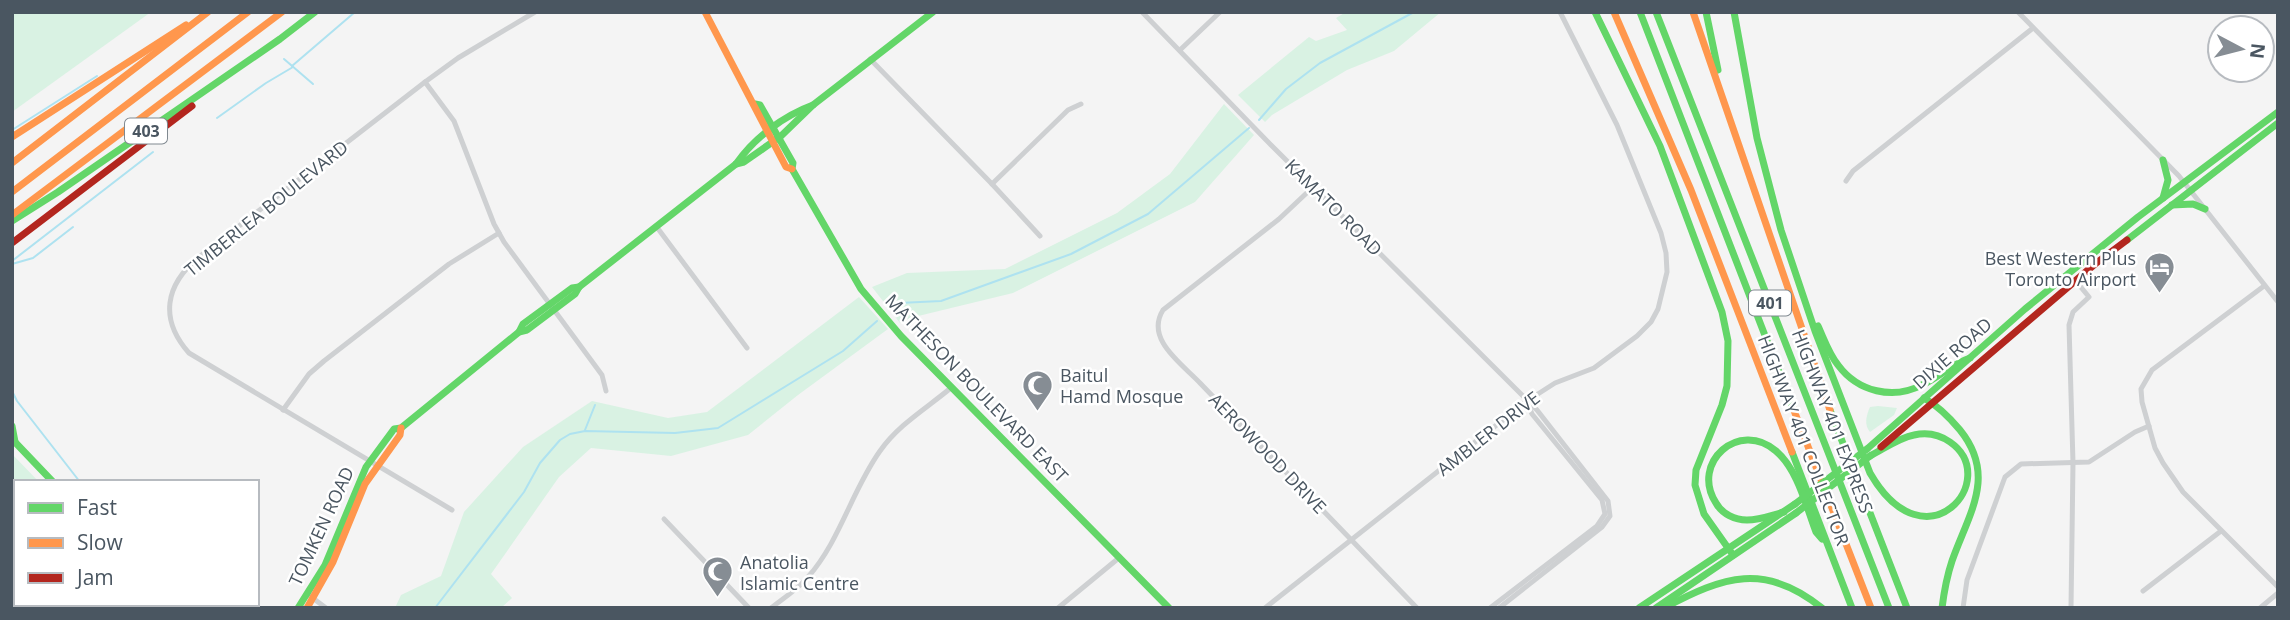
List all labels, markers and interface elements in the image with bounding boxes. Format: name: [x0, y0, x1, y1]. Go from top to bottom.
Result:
north arrow: [2206, 14, 2276, 84]
text: N: [2244, 42, 2272, 60]
road number: 403: [125, 119, 167, 144]
street label: TIMBERLEA BOULEVARD: [179, 135, 353, 281]
street label: KAMATO ROAD: [1280, 153, 1388, 261]
place label: Best Western Plus Toronto Airport: [1985, 246, 2136, 291]
hotel icon: Best Western Plus Toronto Airport: [2142, 251, 2176, 295]
street label: MATHESON BOULEVARD EAST: [880, 289, 1074, 487]
road number: 401: [1749, 290, 1791, 316]
street label: DIXIE ROAD: [1907, 312, 1997, 394]
street label: HIGHWAY 401 EXPRESS: [1787, 326, 1879, 516]
street label: HIGHWAY 401 COLLECTOR: [1753, 331, 1855, 549]
place label: Baitul Hamd Mosque: [1060, 363, 1183, 408]
mosque icon: Baitul Hamd Mosque: [1020, 368, 1054, 412]
street label: AMBLER DRIVE: [1432, 385, 1544, 481]
street label: AEROWOOD DRIVE: [1204, 388, 1332, 518]
street label: TOMKEN ROAD: [283, 463, 359, 589]
legend: [14, 480, 259, 606]
text: Fast: [77, 493, 117, 521]
text: Slow: [77, 528, 123, 556]
place label: Anatolia Islamic Centre: [740, 550, 859, 595]
mosque icon: Anatolia Islamic Centre: [700, 555, 734, 599]
text: Jam: [75, 563, 114, 591]

